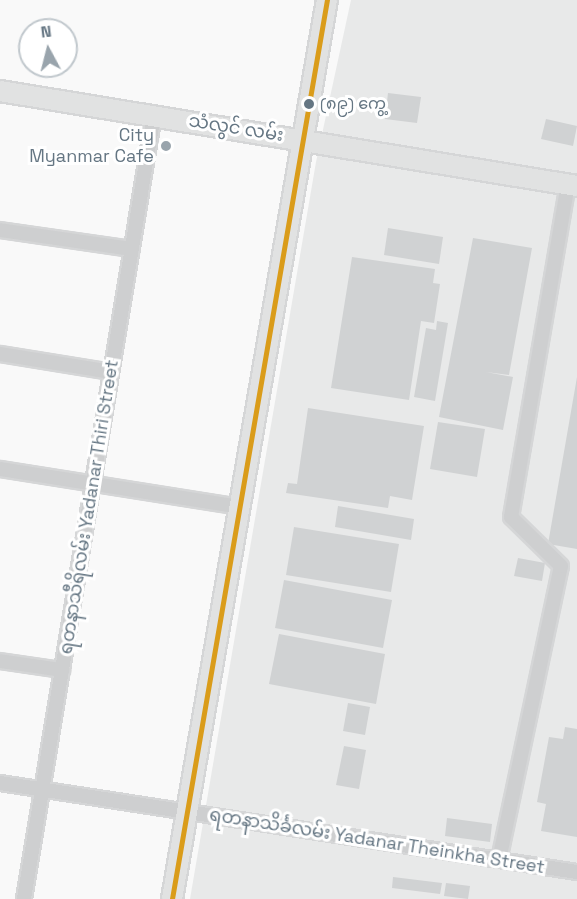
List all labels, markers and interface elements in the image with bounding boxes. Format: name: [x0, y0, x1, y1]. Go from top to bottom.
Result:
north arrow: [18, 18, 78, 78]
text: N: [39, 21, 53, 43]
place label: (၈၉) ကွေ့: [320, 94, 386, 114]
marker: (၈၉) ကွေ့: [303, 98, 315, 110]
street label: သံလွင် လမ်း: [187, 110, 285, 146]
place label: City Myanmar Cafe: [29, 125, 154, 168]
marker: City Myanmar Cafe: [159, 139, 173, 153]
street label: ရတနာသီရိလမ်း Yadanar Thiri Street: [55, 358, 123, 656]
street label: ရတနာသိင်္ခလမ်း Yadanar Theinkha Street: [208, 804, 546, 878]

